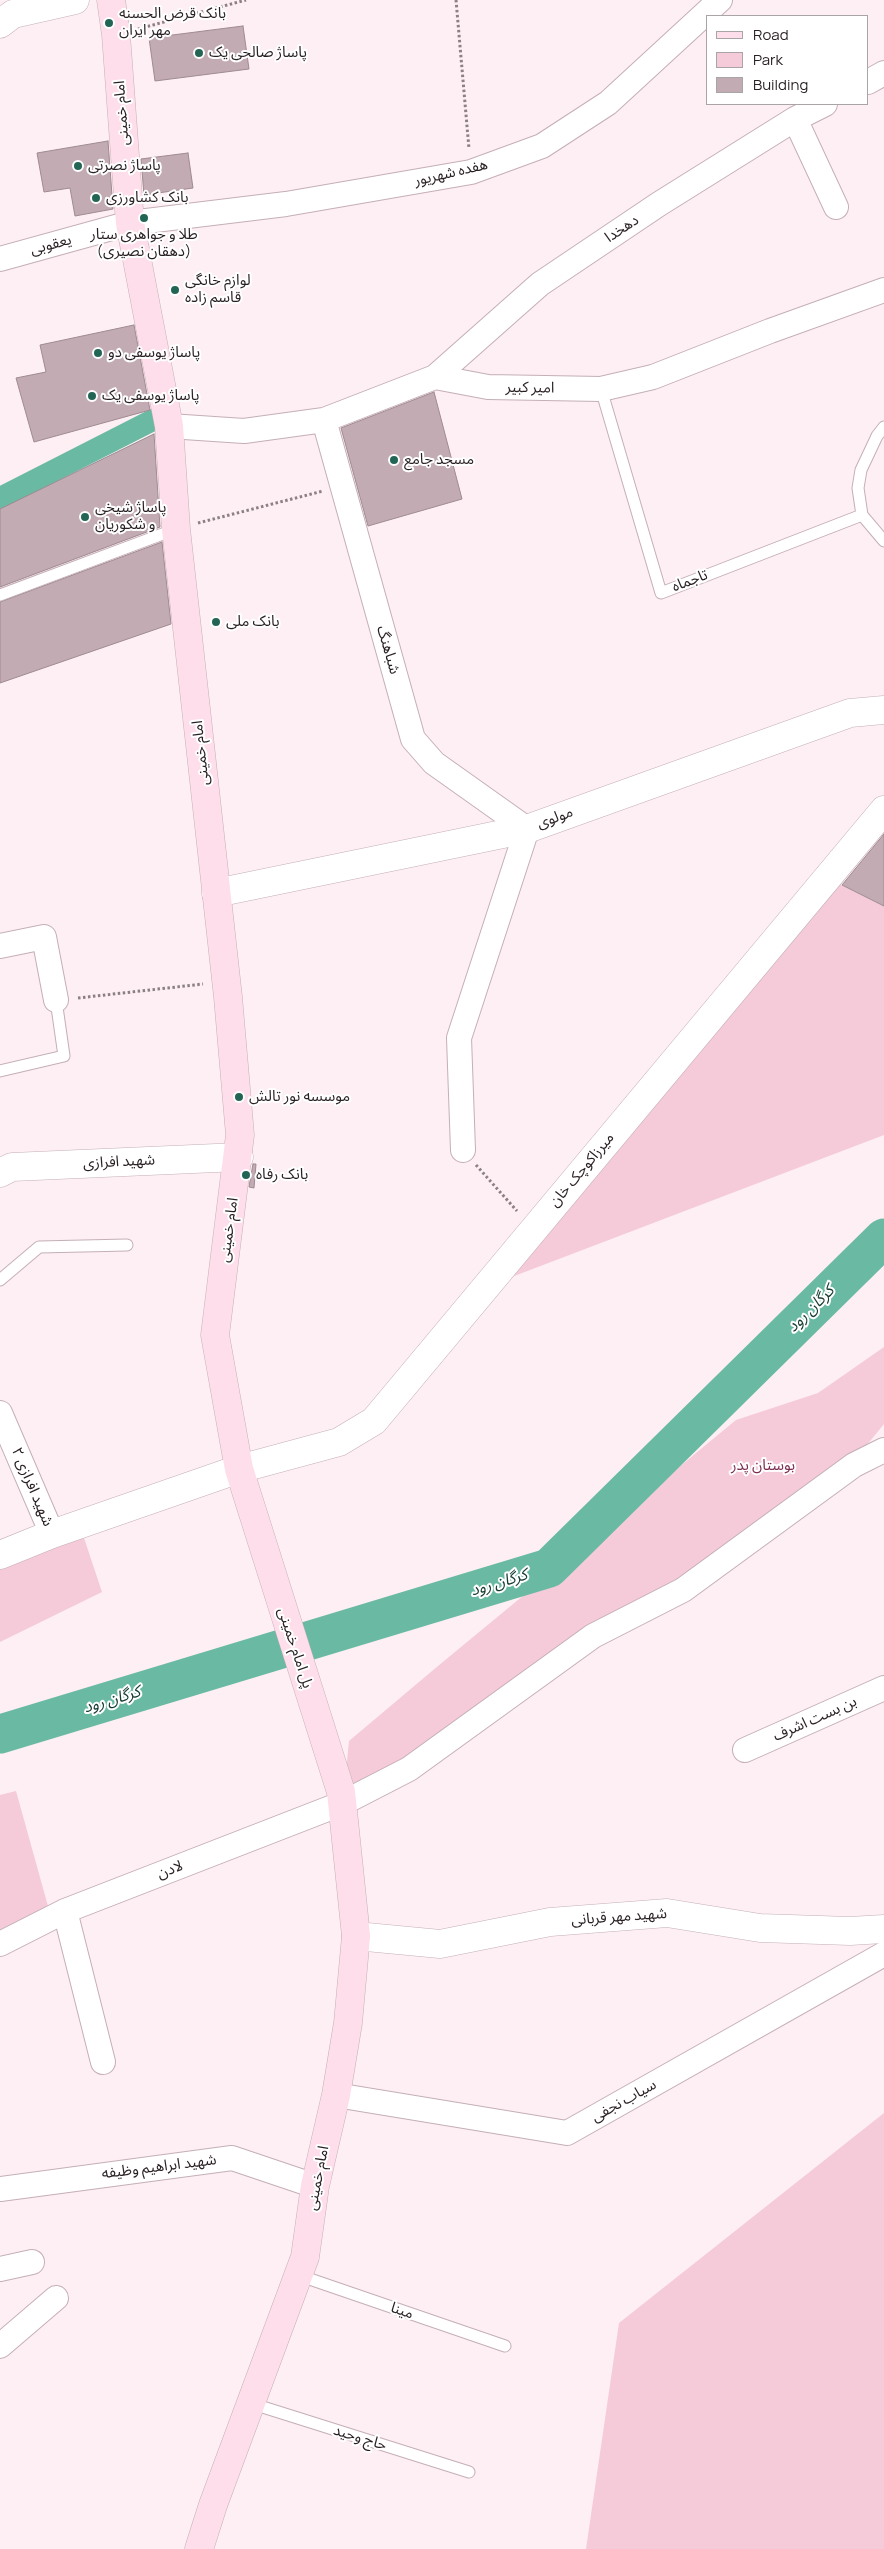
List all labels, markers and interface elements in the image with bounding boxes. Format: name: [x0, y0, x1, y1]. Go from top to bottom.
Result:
place label: بانک قرض الحسنه مهر ایران: [119, 5, 226, 40]
legend: [706, 15, 869, 105]
marker: بانک قرض الحسنه مهر ایران: [103, 17, 115, 29]
text: Road: [753, 24, 789, 45]
place label: پاساژ صالحی یک: [209, 44, 307, 62]
marker: پاساژ صالحی یک: [193, 47, 205, 59]
text: Park: [753, 49, 783, 70]
text: Building: [753, 74, 808, 95]
street label: امام خمینی: [111, 80, 133, 146]
street label: هفده شهریور: [412, 156, 490, 190]
place label: پاساژ نصرتی: [88, 157, 161, 175]
marker: پاساژ نصرتی: [72, 160, 84, 172]
place label: بانک کشاورزی: [106, 189, 188, 207]
marker: بانک کشاورزی: [90, 192, 102, 204]
street label: دهخدا: [602, 211, 642, 247]
marker: طلا و جواهری ستار (دهقان نصیری): [138, 212, 150, 224]
place label: طلا و جواهری ستار (دهقان نصیری): [90, 226, 198, 261]
street label: یعقوبی: [28, 231, 74, 259]
place label: لوازم خانگی قاسم زاده: [185, 272, 251, 307]
marker: لوازم خانگی قاسم زاده: [169, 284, 181, 296]
place label: پاساژ یوسفی دو: [108, 344, 200, 362]
marker: پاساژ یوسفی دو: [92, 347, 104, 359]
street label: امیر کبیر: [505, 379, 555, 397]
place label: پاساژ یوسفی یک: [102, 387, 199, 405]
marker: پاساژ یوسفی یک: [86, 390, 98, 402]
place label: مسجد جامع: [404, 451, 474, 469]
marker: مسجد جامع: [388, 454, 400, 466]
place label: پاساژ شیخی و شکوریان: [95, 499, 166, 534]
marker: پاساژ شیخی و شکوریان: [79, 511, 91, 523]
street label: تاجماه: [670, 566, 710, 596]
place label: بانک ملی: [226, 613, 279, 631]
marker: بانک ملی: [210, 616, 222, 628]
street label: شباهنگ: [373, 624, 403, 676]
street label: امام خمینی: [189, 720, 213, 786]
street label: مولوی: [534, 803, 576, 833]
place label: موسسه نور تالش: [249, 1088, 350, 1106]
marker: موسسه نور تالش: [233, 1091, 245, 1103]
street label: میرزاکوچک خان: [546, 1129, 618, 1211]
street label: شهید افرازی: [82, 1151, 156, 1173]
place label: بانک رفاه: [256, 1166, 308, 1184]
marker: بانک رفاه: [240, 1169, 252, 1181]
street label: امام خمینی: [216, 1196, 242, 1264]
water label: کرگان رود: [784, 1282, 838, 1336]
street label: شهید افرازی ۲: [7, 1445, 57, 1529]
park label: بوستان پدر: [731, 1457, 795, 1475]
water label: کرگان رود: [468, 1565, 530, 1601]
street label: پل امام خمینی: [273, 1605, 317, 1691]
water label: کرگان رود: [81, 1682, 143, 1718]
street label: بن بست اشرف: [770, 1693, 860, 1745]
street label: لادن: [155, 1857, 185, 1883]
street label: شهید مهر قربانی: [570, 1905, 668, 1929]
street label: سیاب نجفی: [588, 2076, 660, 2126]
street label: امام خمینی: [303, 2144, 333, 2212]
street label: شهید ابراهیم وظیفه: [101, 2151, 217, 2183]
street label: مینا: [388, 2299, 416, 2323]
street label: حاج وحید: [331, 2421, 389, 2455]

